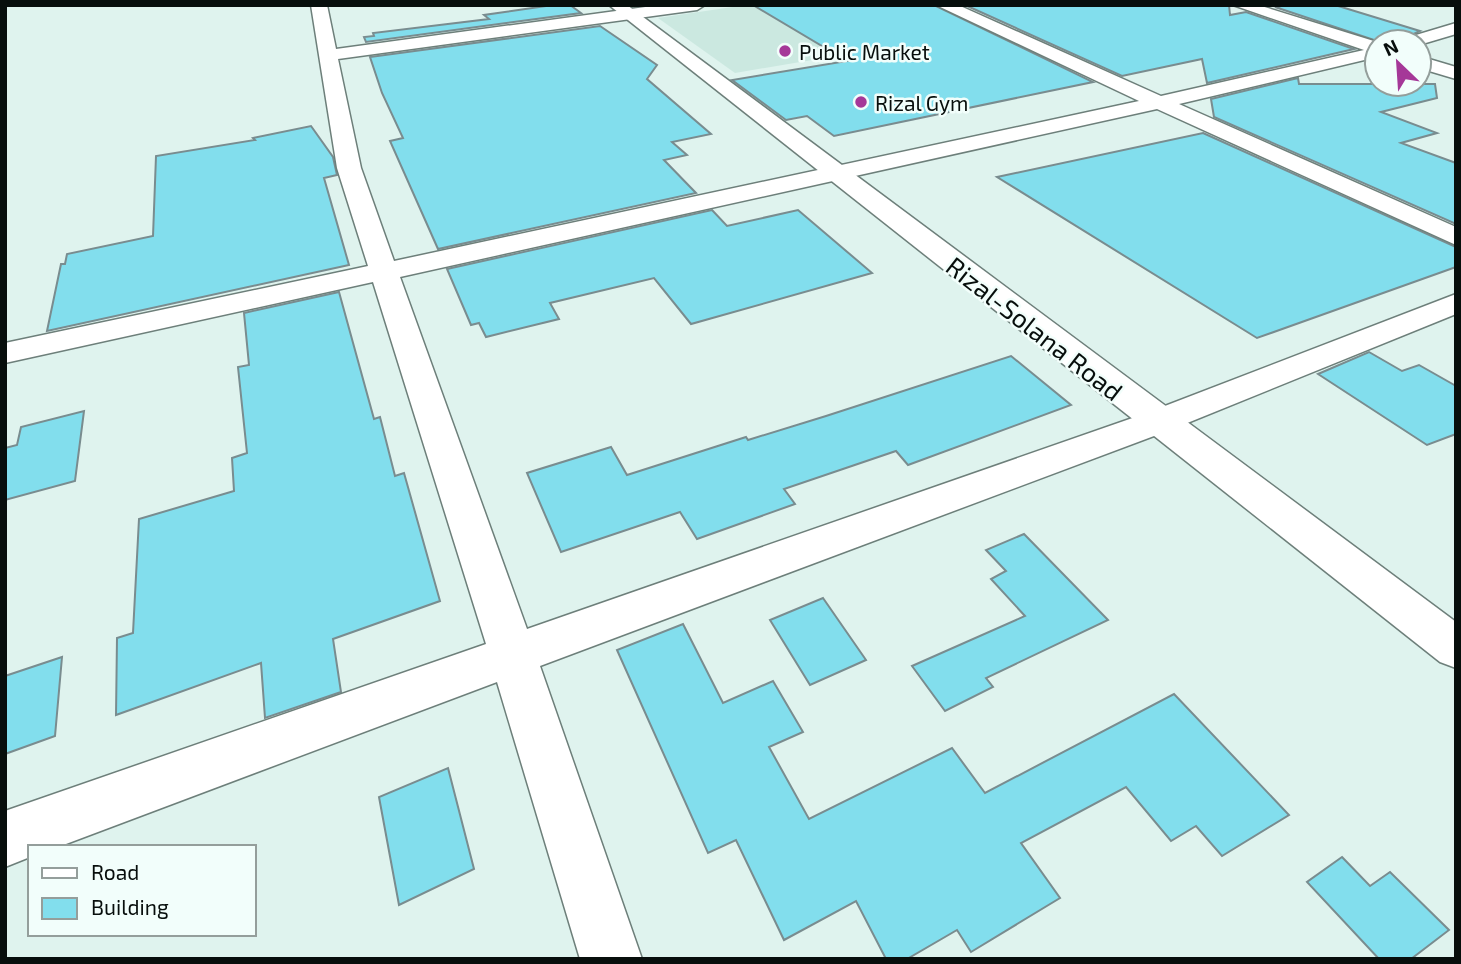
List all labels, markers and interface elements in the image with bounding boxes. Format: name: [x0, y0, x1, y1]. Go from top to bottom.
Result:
north arrow: [1363, 28, 1433, 98]
text: N: [1380, 34, 1402, 60]
place label: Public Market: [799, 39, 930, 64]
marker: Public Market: [777, 43, 793, 59]
place label: Rizal Gym: [875, 90, 969, 115]
marker: Rizal Gym: [853, 94, 869, 110]
street label: Rizal-Solana Road: [941, 250, 1129, 406]
legend: [28, 845, 256, 936]
text: Road: [91, 859, 139, 884]
text: Building: [91, 894, 169, 919]

